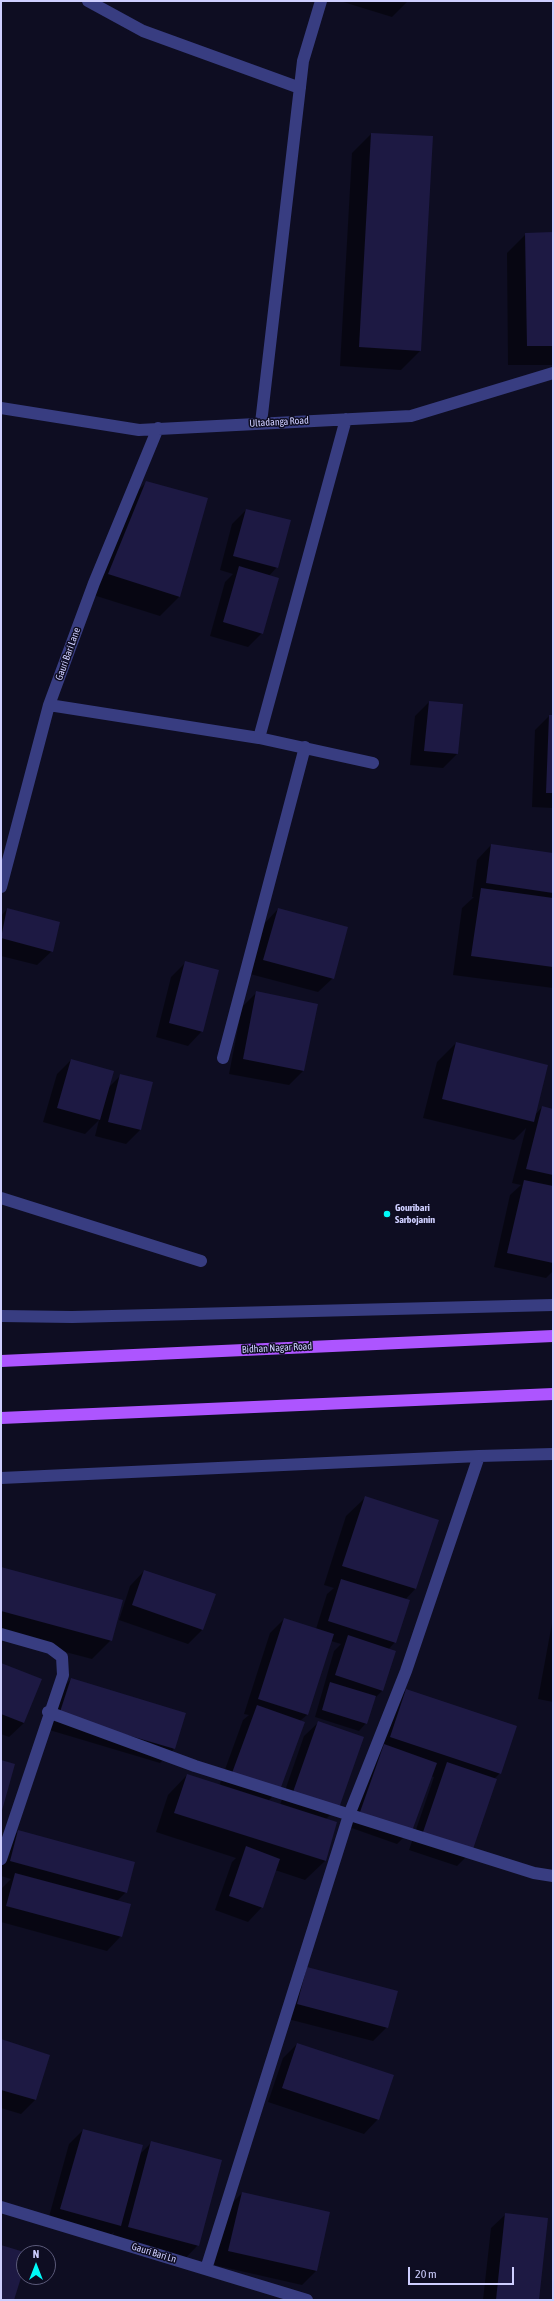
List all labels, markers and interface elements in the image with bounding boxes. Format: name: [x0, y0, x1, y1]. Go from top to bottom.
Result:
street label: Ultadanga Road: [249, 414, 309, 430]
street label: Gauri Bari Lane: [53, 626, 83, 682]
place label: Gouribari Sarbojanin: [395, 1202, 435, 1226]
marker: Gouribari Sarbojanin: [382, 1209, 392, 1219]
street label: Bidhan Nagar Road: [242, 1340, 312, 1356]
street label: Gauri Bari Ln: [130, 2241, 178, 2265]
north arrow: [16, 2245, 56, 2285]
text: N: [33, 2248, 39, 2260]
scale bar: [410, 2259, 516, 2285]
text: 20 m: [415, 2267, 437, 2281]

